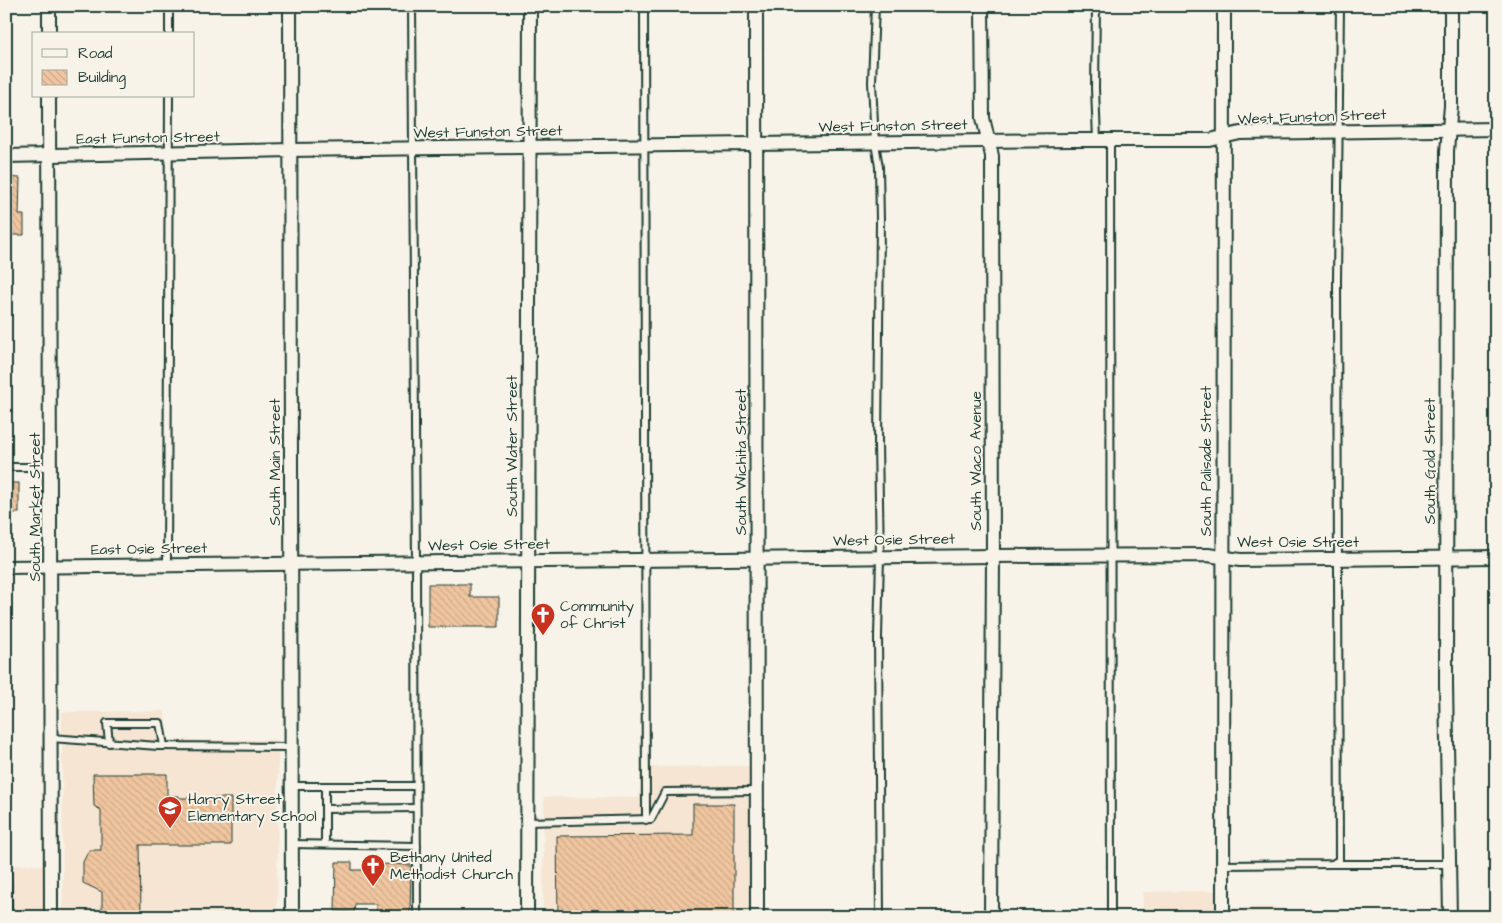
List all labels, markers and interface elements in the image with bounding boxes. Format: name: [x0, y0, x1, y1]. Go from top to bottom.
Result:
legend: [32, 32, 195, 98]
text: Road: [78, 43, 113, 64]
text: Building: [78, 67, 126, 89]
street label: West Funston Street: [1237, 104, 1387, 130]
street label: West Funston Street: [818, 114, 968, 138]
street label: West Funston Street: [413, 120, 563, 144]
street label: East Funston Street: [76, 126, 220, 150]
street label: South Water Street: [502, 375, 523, 517]
street label: South Palisade Street: [1196, 386, 1217, 536]
street label: South Wichita Street: [731, 389, 752, 535]
street label: South Waco Avenue: [966, 391, 987, 531]
street label: South Main Street: [265, 398, 286, 526]
street label: South Gold Street: [1420, 398, 1441, 524]
street label: South Market Street: [25, 432, 46, 582]
street label: West Osie Street: [833, 528, 955, 552]
street label: West Osie Street: [1237, 532, 1359, 553]
street label: West Osie Street: [428, 533, 550, 557]
street label: East Osie Street: [91, 537, 207, 561]
place label: Community of Christ: [560, 596, 634, 634]
church icon: Community of Christ: [530, 602, 556, 636]
place label: Harry Street Elementary School: [188, 789, 317, 828]
school or university icon: Harry Street Elementary School: [157, 795, 183, 829]
place label: Bethany United Methodist Church: [390, 847, 513, 885]
church icon: Bethany United Methodist Church: [360, 853, 386, 887]

